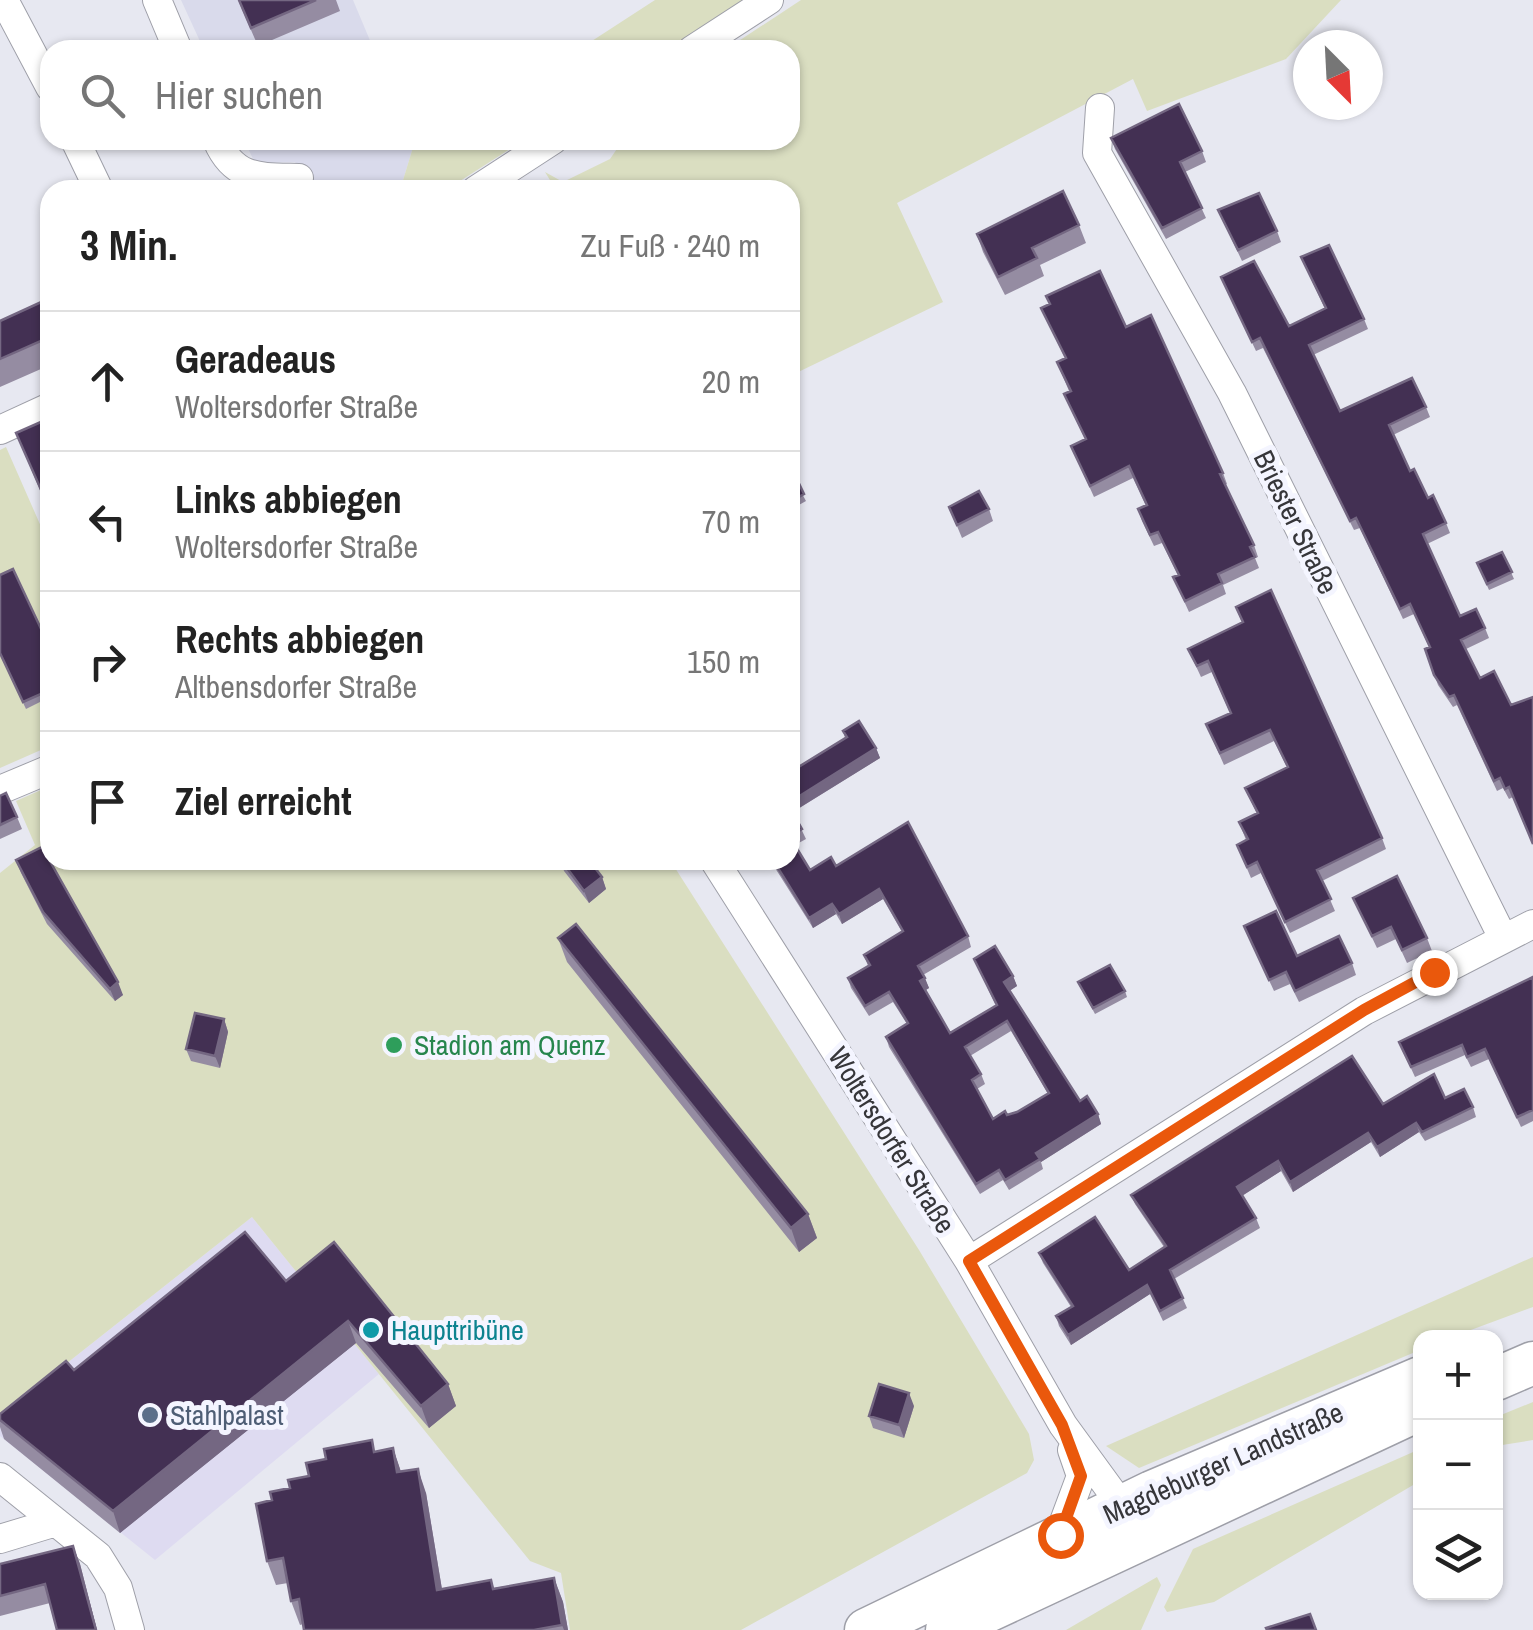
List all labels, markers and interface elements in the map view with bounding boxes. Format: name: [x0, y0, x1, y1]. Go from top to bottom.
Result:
north arrow: [1293, 30, 1383, 120]
search box: [40, 40, 800, 150]
icon: search: [75, 68, 130, 123]
text: Hier suchen: [155, 70, 323, 121]
text: 3 Min.: [80, 217, 178, 273]
text: Zu Fuß · 240 m: [581, 224, 760, 267]
text: Geradeaus: [175, 334, 336, 385]
icon: ahead: [80, 354, 135, 409]
text: 20 m: [702, 360, 760, 403]
text: Woltersdorfer Straße: [175, 385, 418, 428]
street label: Briester Straße: [1245, 444, 1347, 600]
text: Links abbiegen: [175, 474, 402, 525]
icon: left: [80, 494, 135, 549]
text: 70 m: [702, 500, 760, 543]
text: Woltersdorfer Straße: [175, 525, 418, 568]
text: Rechts abbiegen: [175, 614, 424, 665]
icon: right: [80, 634, 135, 689]
text: 150 m: [687, 640, 760, 683]
text: Altbensdorfer Straße: [175, 665, 417, 708]
icon: arrive: [80, 774, 135, 829]
text: Ziel erreicht: [175, 776, 352, 827]
route end: [1412, 950, 1458, 996]
place label: Stadion am Quenz: [414, 1026, 605, 1064]
marker: Stadion am Quenz: [383, 1034, 405, 1056]
street label: Woltersdorfer Straße: [820, 1040, 964, 1240]
place label: Haupttribüne: [391, 1311, 524, 1349]
marker: Haupttribüne: [360, 1319, 382, 1341]
map controls: [1413, 1330, 1503, 1600]
button: +: [1413, 1330, 1503, 1420]
street label: Magdeburger Landstraße: [1097, 1393, 1349, 1533]
place label: Stahlpalast: [170, 1396, 284, 1434]
marker: Stahlpalast: [139, 1404, 161, 1426]
button: −: [1413, 1420, 1503, 1510]
button: layers: [1413, 1510, 1503, 1600]
route start: [1038, 1513, 1084, 1559]

